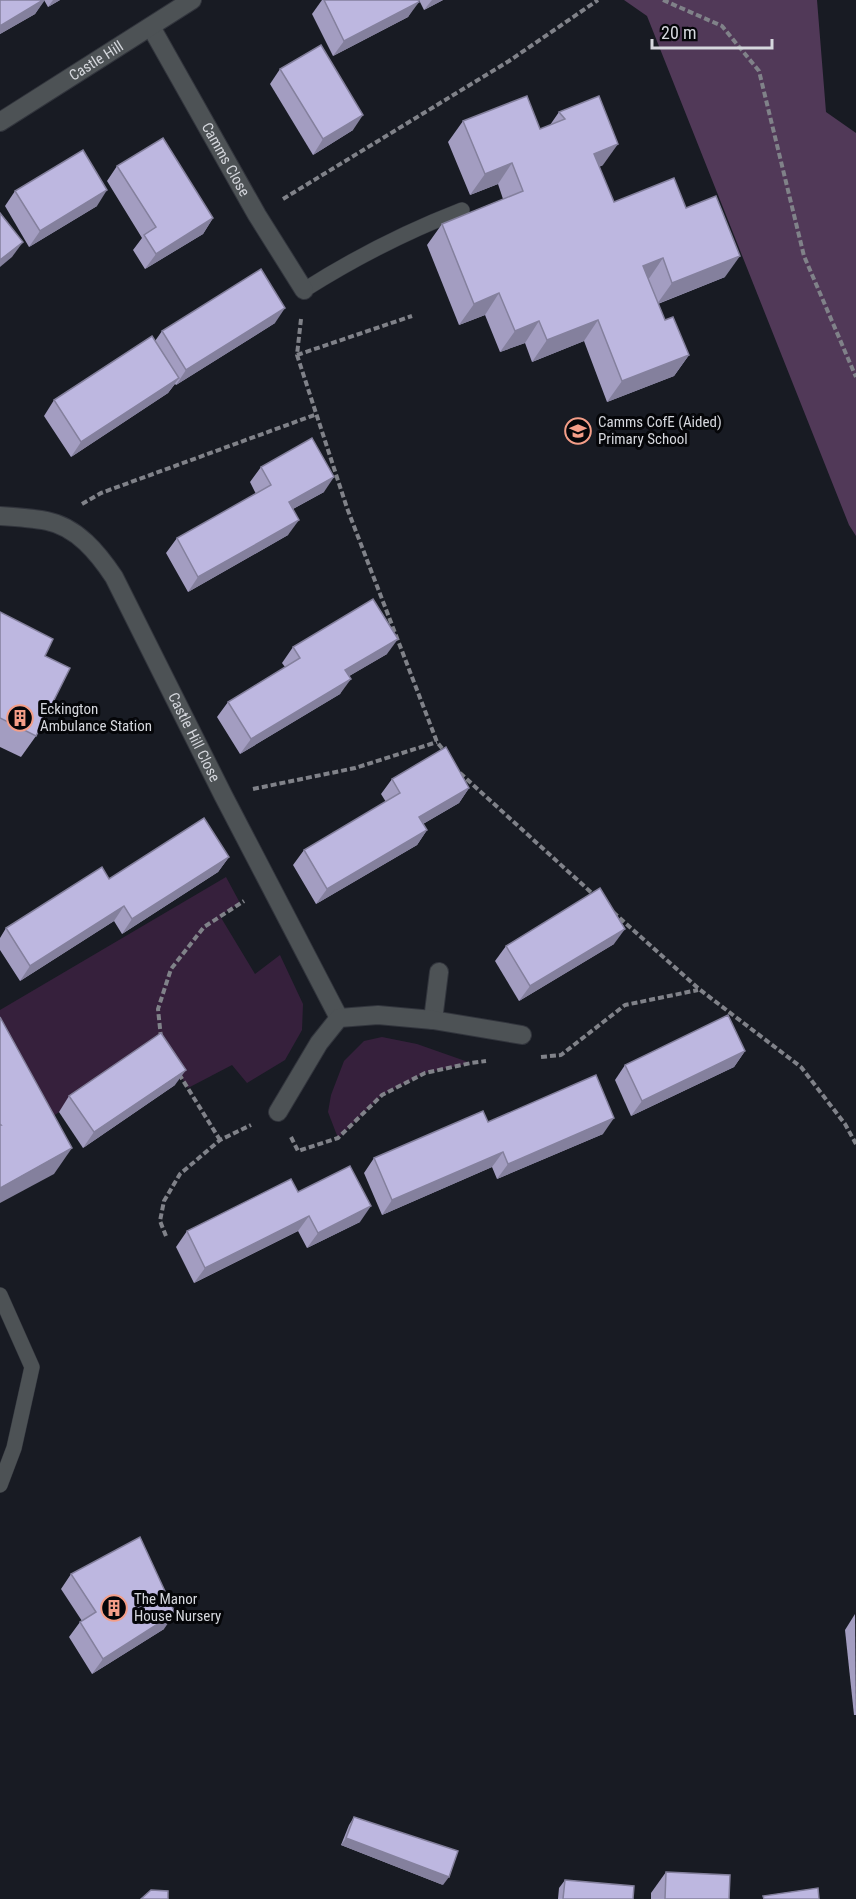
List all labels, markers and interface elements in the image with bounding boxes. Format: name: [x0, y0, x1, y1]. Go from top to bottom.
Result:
scale bar: [652, 12, 772, 50]
text: 20 m: [661, 22, 696, 43]
street label: Castle Hill: [66, 37, 127, 85]
street label: Camms Close: [198, 119, 254, 200]
place label: Camms CofE (Aided) Primary School: [598, 413, 722, 448]
school or university icon: Camms CofE (Aided) Primary School: [563, 416, 593, 446]
street label: Castle Hill Close: [164, 690, 224, 785]
place label: Eckington Ambulance Station: [40, 700, 152, 735]
building icon: Eckington Ambulance Station: [5, 703, 35, 733]
place label: The Manor House Nursery: [134, 1590, 221, 1625]
building icon: The Manor House Nursery: [99, 1593, 129, 1623]

